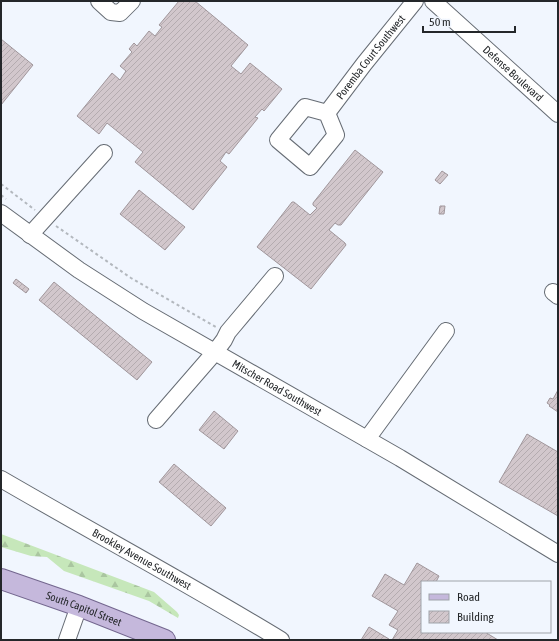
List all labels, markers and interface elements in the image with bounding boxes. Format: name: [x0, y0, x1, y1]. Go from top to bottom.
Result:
scale bar: [423, 8, 515, 34]
street label: Poremba Court Southwest: [334, 12, 407, 101]
text: 50 m: [429, 15, 451, 29]
street label: Defense Boulevard: [481, 43, 545, 104]
street label: Mitscher Road Southwest: [230, 357, 324, 418]
street label: Brookley Avenue Southwest: [90, 526, 193, 592]
legend: [421, 581, 551, 633]
street label: South Capitol Street: [44, 589, 123, 628]
text: Road: [457, 590, 480, 604]
text: Building: [457, 610, 495, 624]

